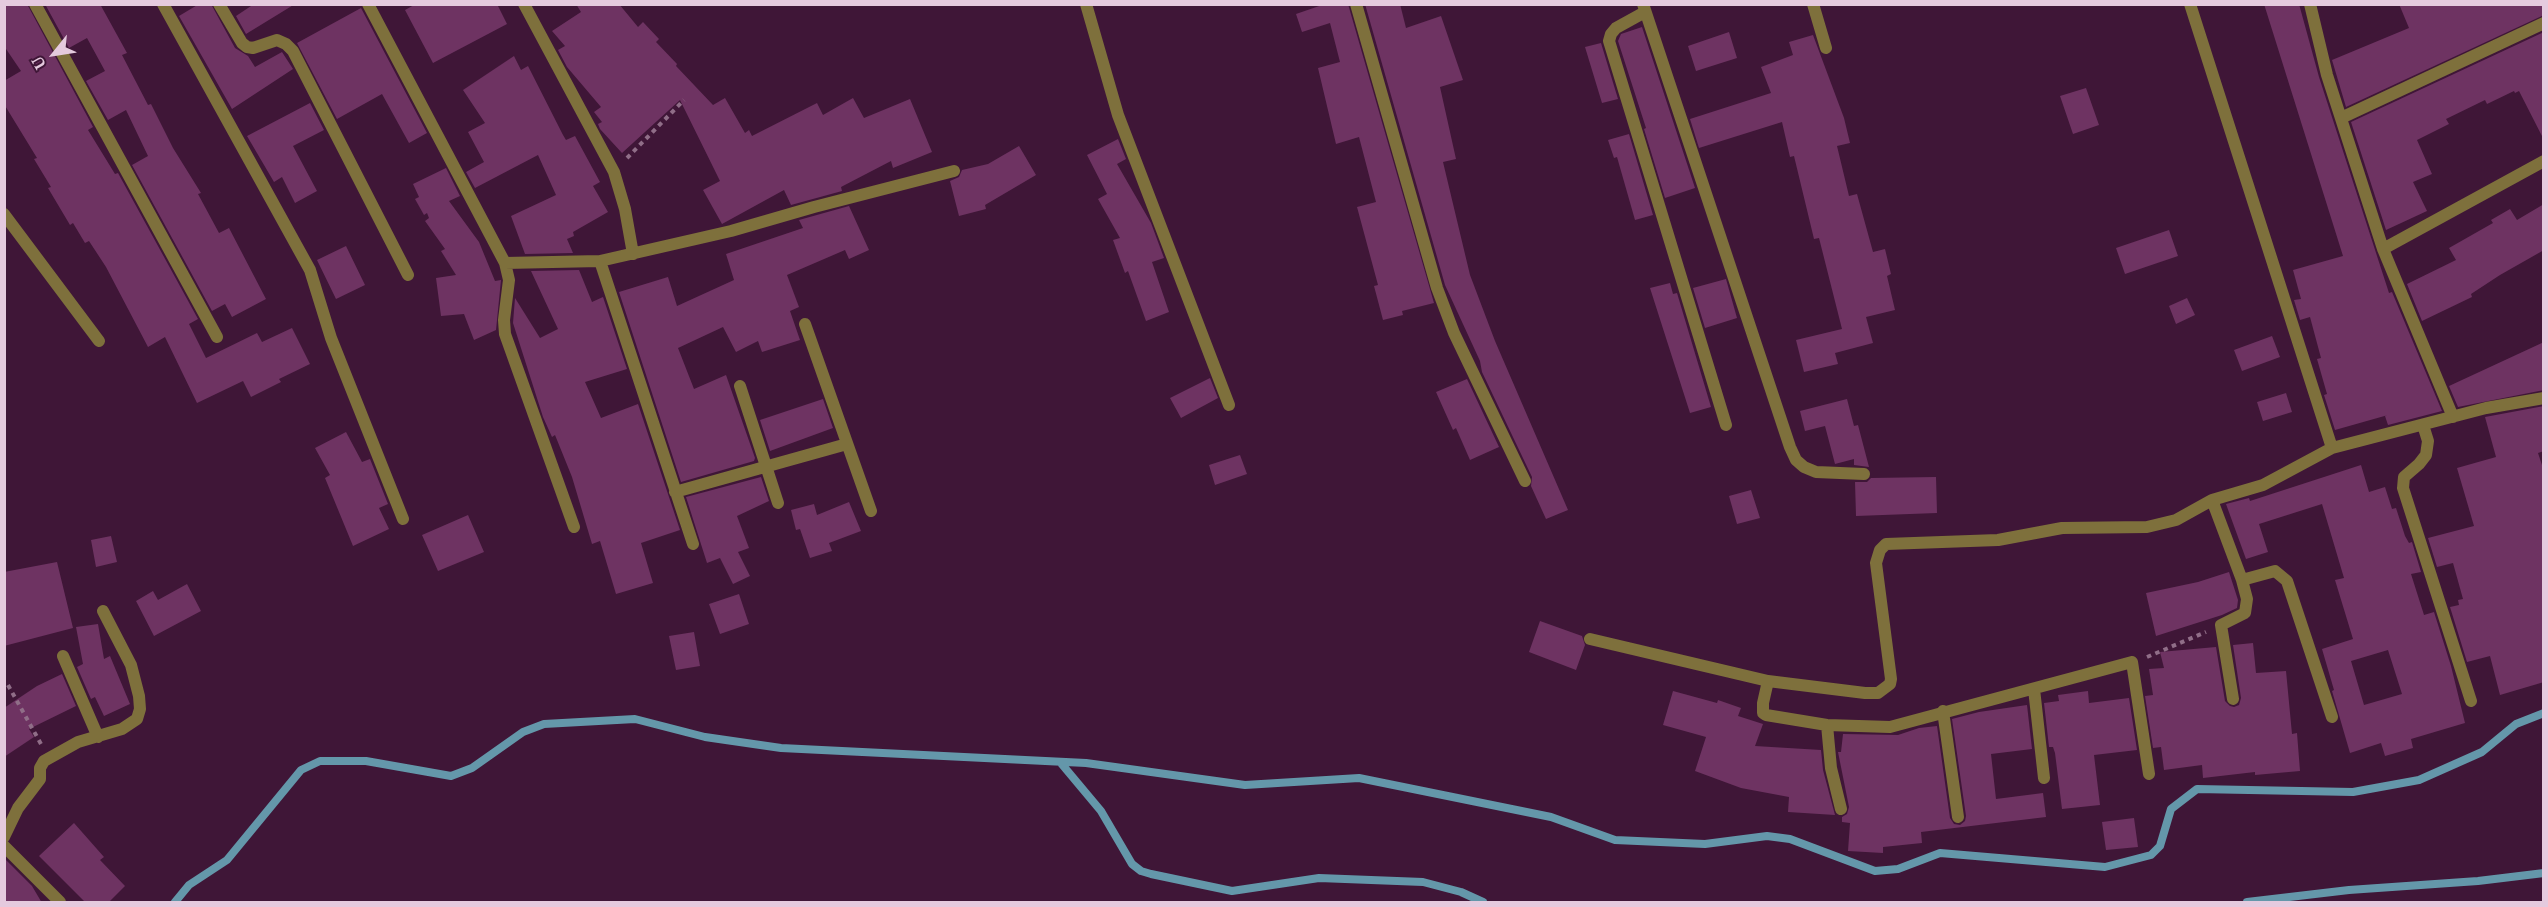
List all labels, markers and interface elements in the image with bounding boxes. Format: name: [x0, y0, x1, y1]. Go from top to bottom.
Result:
north arrow: [24, 24, 84, 84]
text: U: [26, 53, 51, 73]

